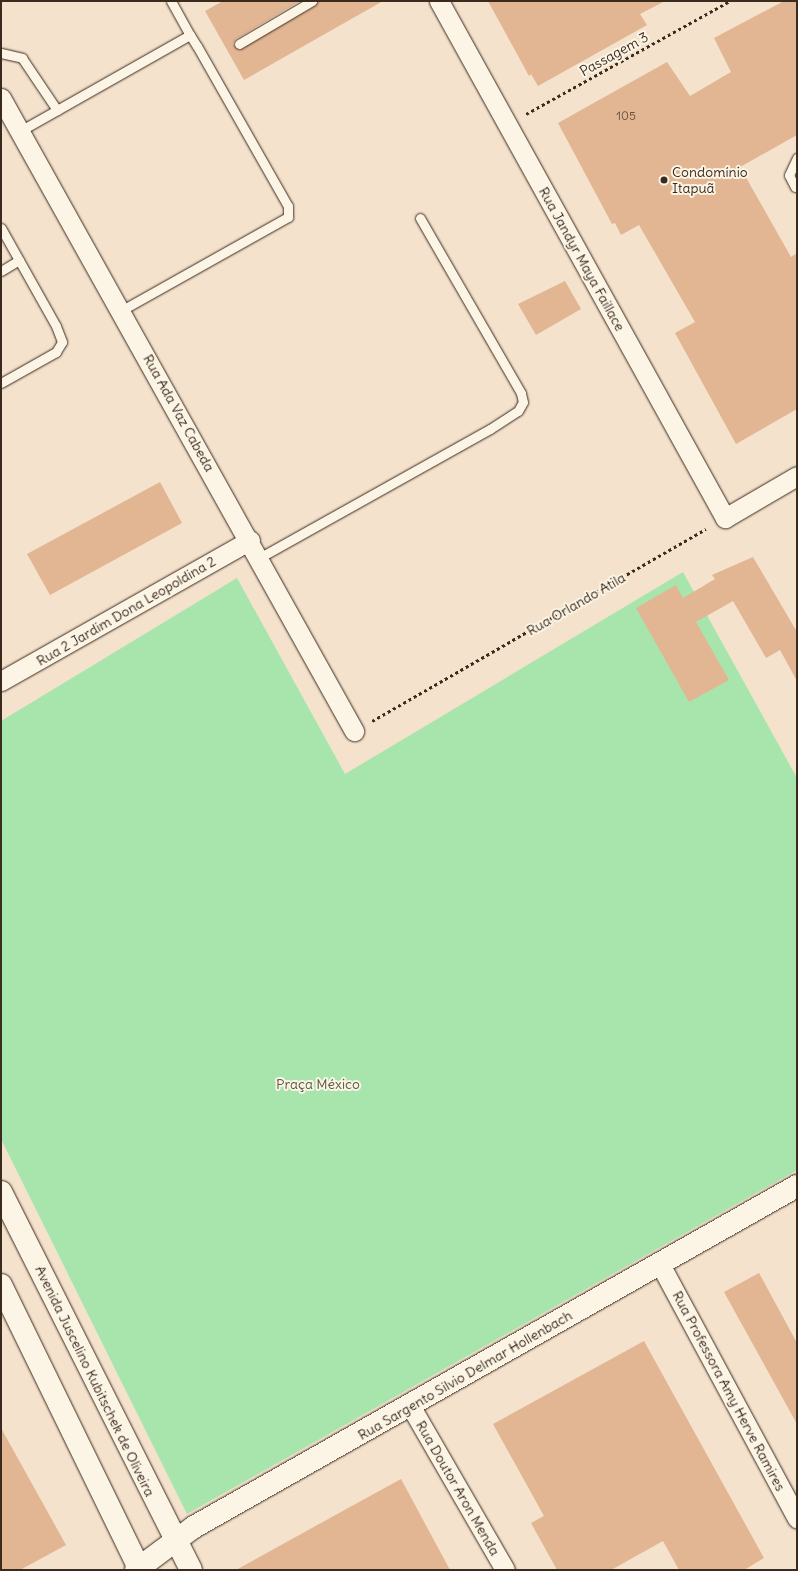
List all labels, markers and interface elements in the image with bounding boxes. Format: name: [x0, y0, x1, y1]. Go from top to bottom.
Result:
street label: Passagem 3: [577, 28, 651, 80]
house number: 105: [616, 109, 636, 123]
place label: Condomínio Itapuã: [672, 164, 748, 196]
marker: Condomínio Itapuã: [659, 175, 669, 185]
street label: Rua Jandyr Maya Faillace: [535, 184, 629, 334]
street label: Rua Ada Vaz Cabeda: [140, 351, 218, 475]
street label: Rua 2 Jardim Dona Leopoldina 2: [33, 553, 219, 669]
street label: Rua Orlando Atila: [524, 569, 628, 639]
park label: Praça México: [276, 1076, 360, 1092]
street label: Avenida Juscelino Kubitschek de Oliveira: [32, 1263, 158, 1499]
street label: Rua Professora Amy Herve Ramires: [669, 1288, 789, 1494]
street label: Rua Sargento Silvio Delmar Hollenbach: [355, 1307, 575, 1443]
street label: Rua Doutor Aron Menda: [413, 1418, 503, 1558]

